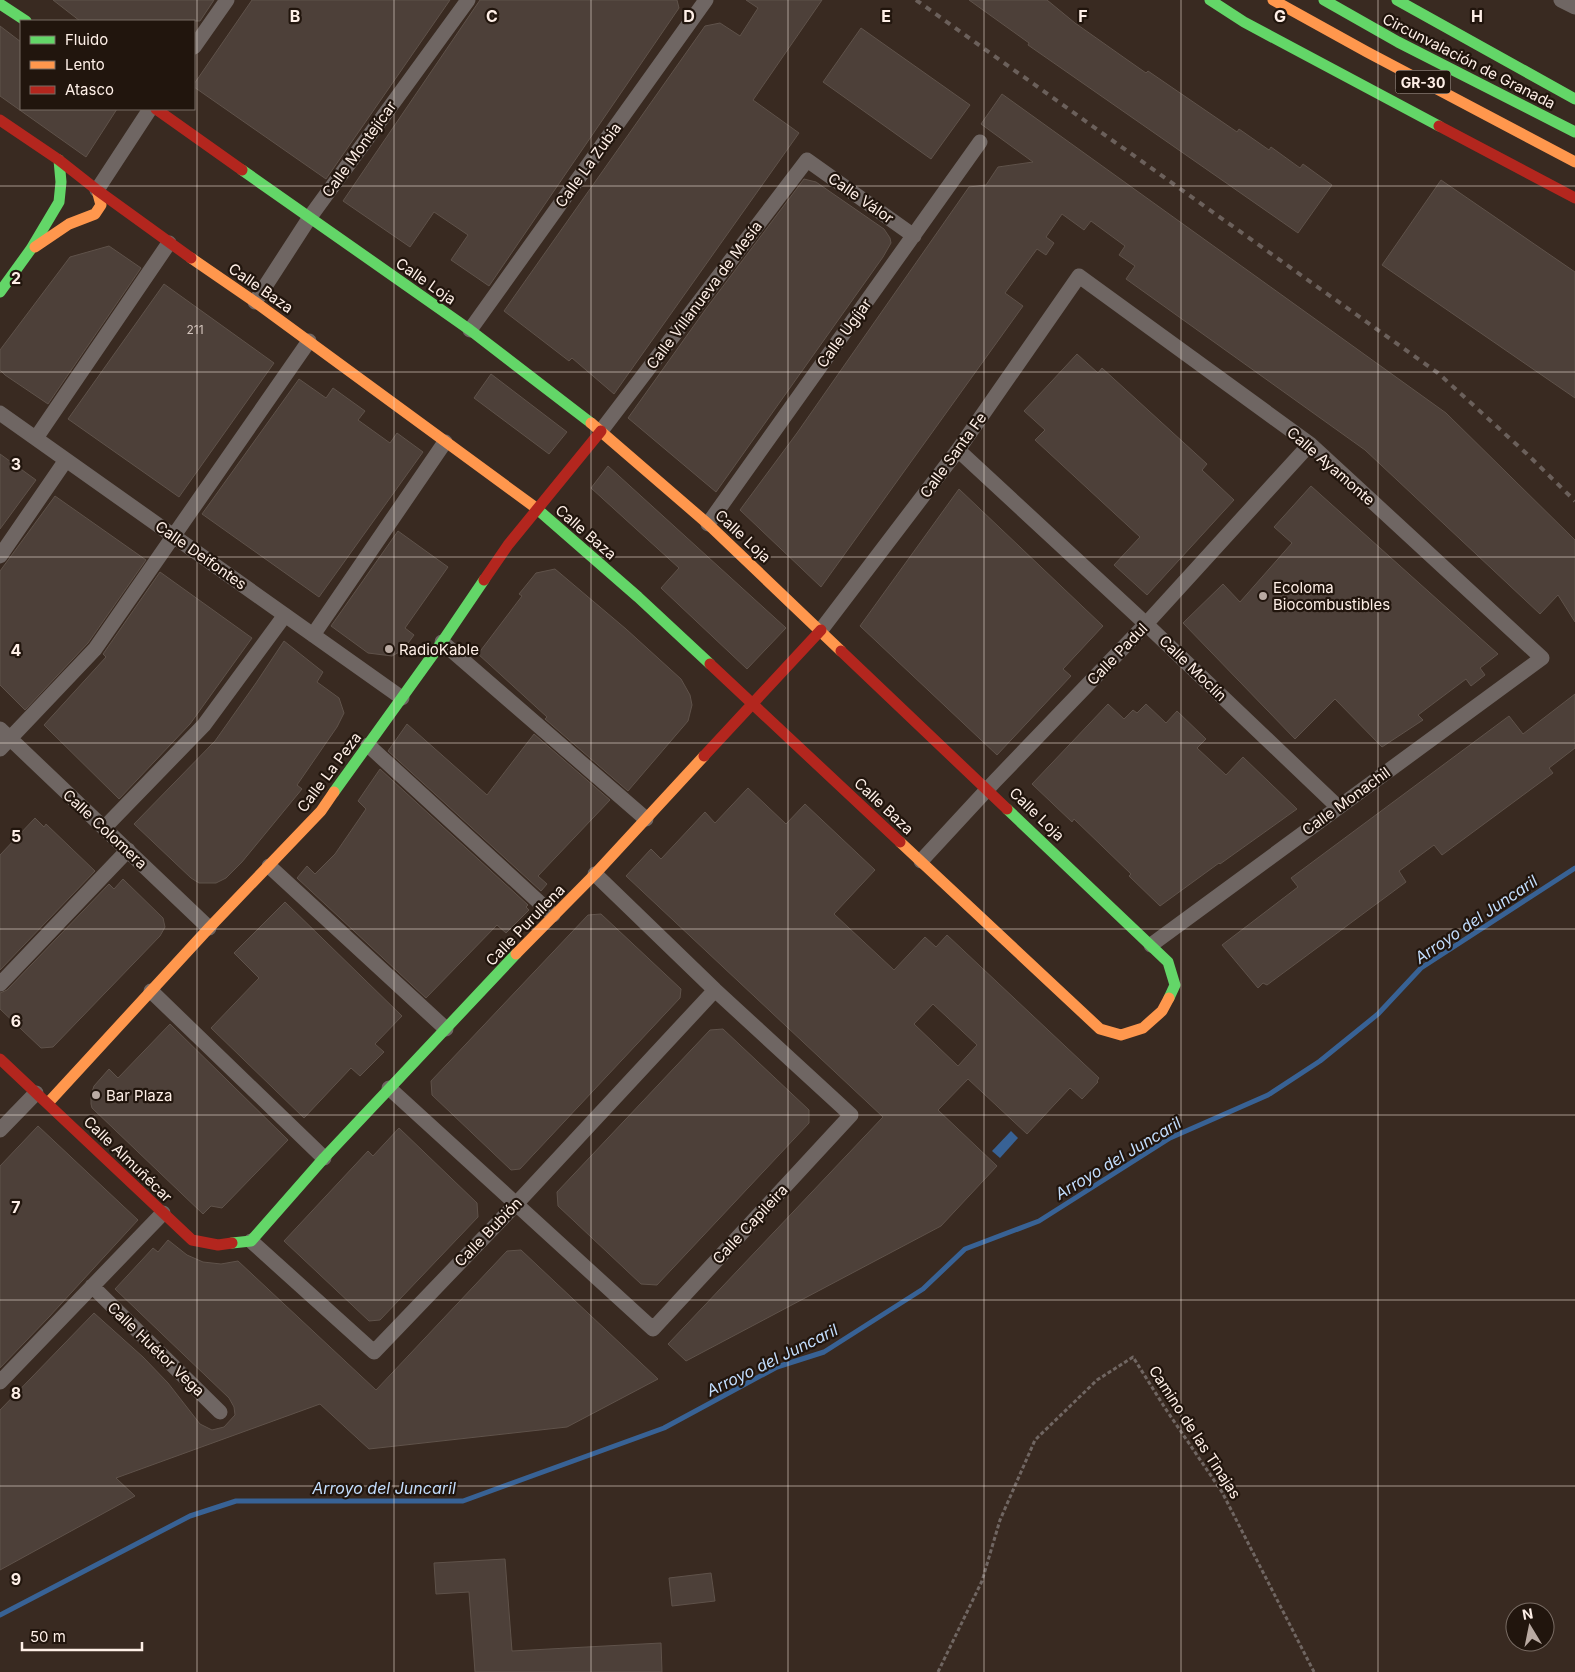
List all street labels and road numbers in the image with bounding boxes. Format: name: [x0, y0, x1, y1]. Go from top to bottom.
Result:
street label: Circunvalación de Granada: [1379, 9, 1559, 113]
road number: GR-30: [1396, 70, 1450, 94]
street label: Calle Montejícar: [318, 97, 401, 201]
street label: Calle La Zubia: [551, 119, 625, 211]
street label: Calle Válor: [824, 168, 898, 228]
street label: Calle Villanueva de Mesía: [642, 217, 766, 373]
street label: Calle Loja: [392, 253, 460, 309]
street label: Calle Baza: [225, 259, 297, 317]
street label: Calle Ugíjar: [812, 294, 876, 371]
street label: Calle Santa Fe: [916, 408, 990, 502]
street label: Calle Ayamonte: [1283, 423, 1379, 509]
street label: Calle Baza: [552, 500, 620, 564]
street label: Calle Loja: [711, 505, 775, 567]
street label: Calle Deifontes: [152, 516, 250, 594]
street label: Calle Padul: [1083, 619, 1151, 689]
street label: Calle Moclín: [1155, 631, 1231, 705]
street label: Calle La Peza: [293, 728, 365, 816]
street label: Calle Monachil: [1298, 763, 1394, 839]
street label: Calle Baza: [850, 774, 918, 838]
street label: Calle Loja: [1006, 783, 1068, 845]
street label: Calle Colomera: [59, 785, 151, 873]
street label: Calle Purullena: [481, 880, 569, 970]
street label: Calle Almuñécar: [80, 1112, 177, 1206]
street label: Calle Capileira: [708, 1180, 792, 1268]
street label: Calle Bubión: [450, 1193, 526, 1271]
street label: Calle Huétor Vega: [103, 1298, 209, 1400]
street label: Camino de las Tinajas: [1145, 1362, 1245, 1502]

